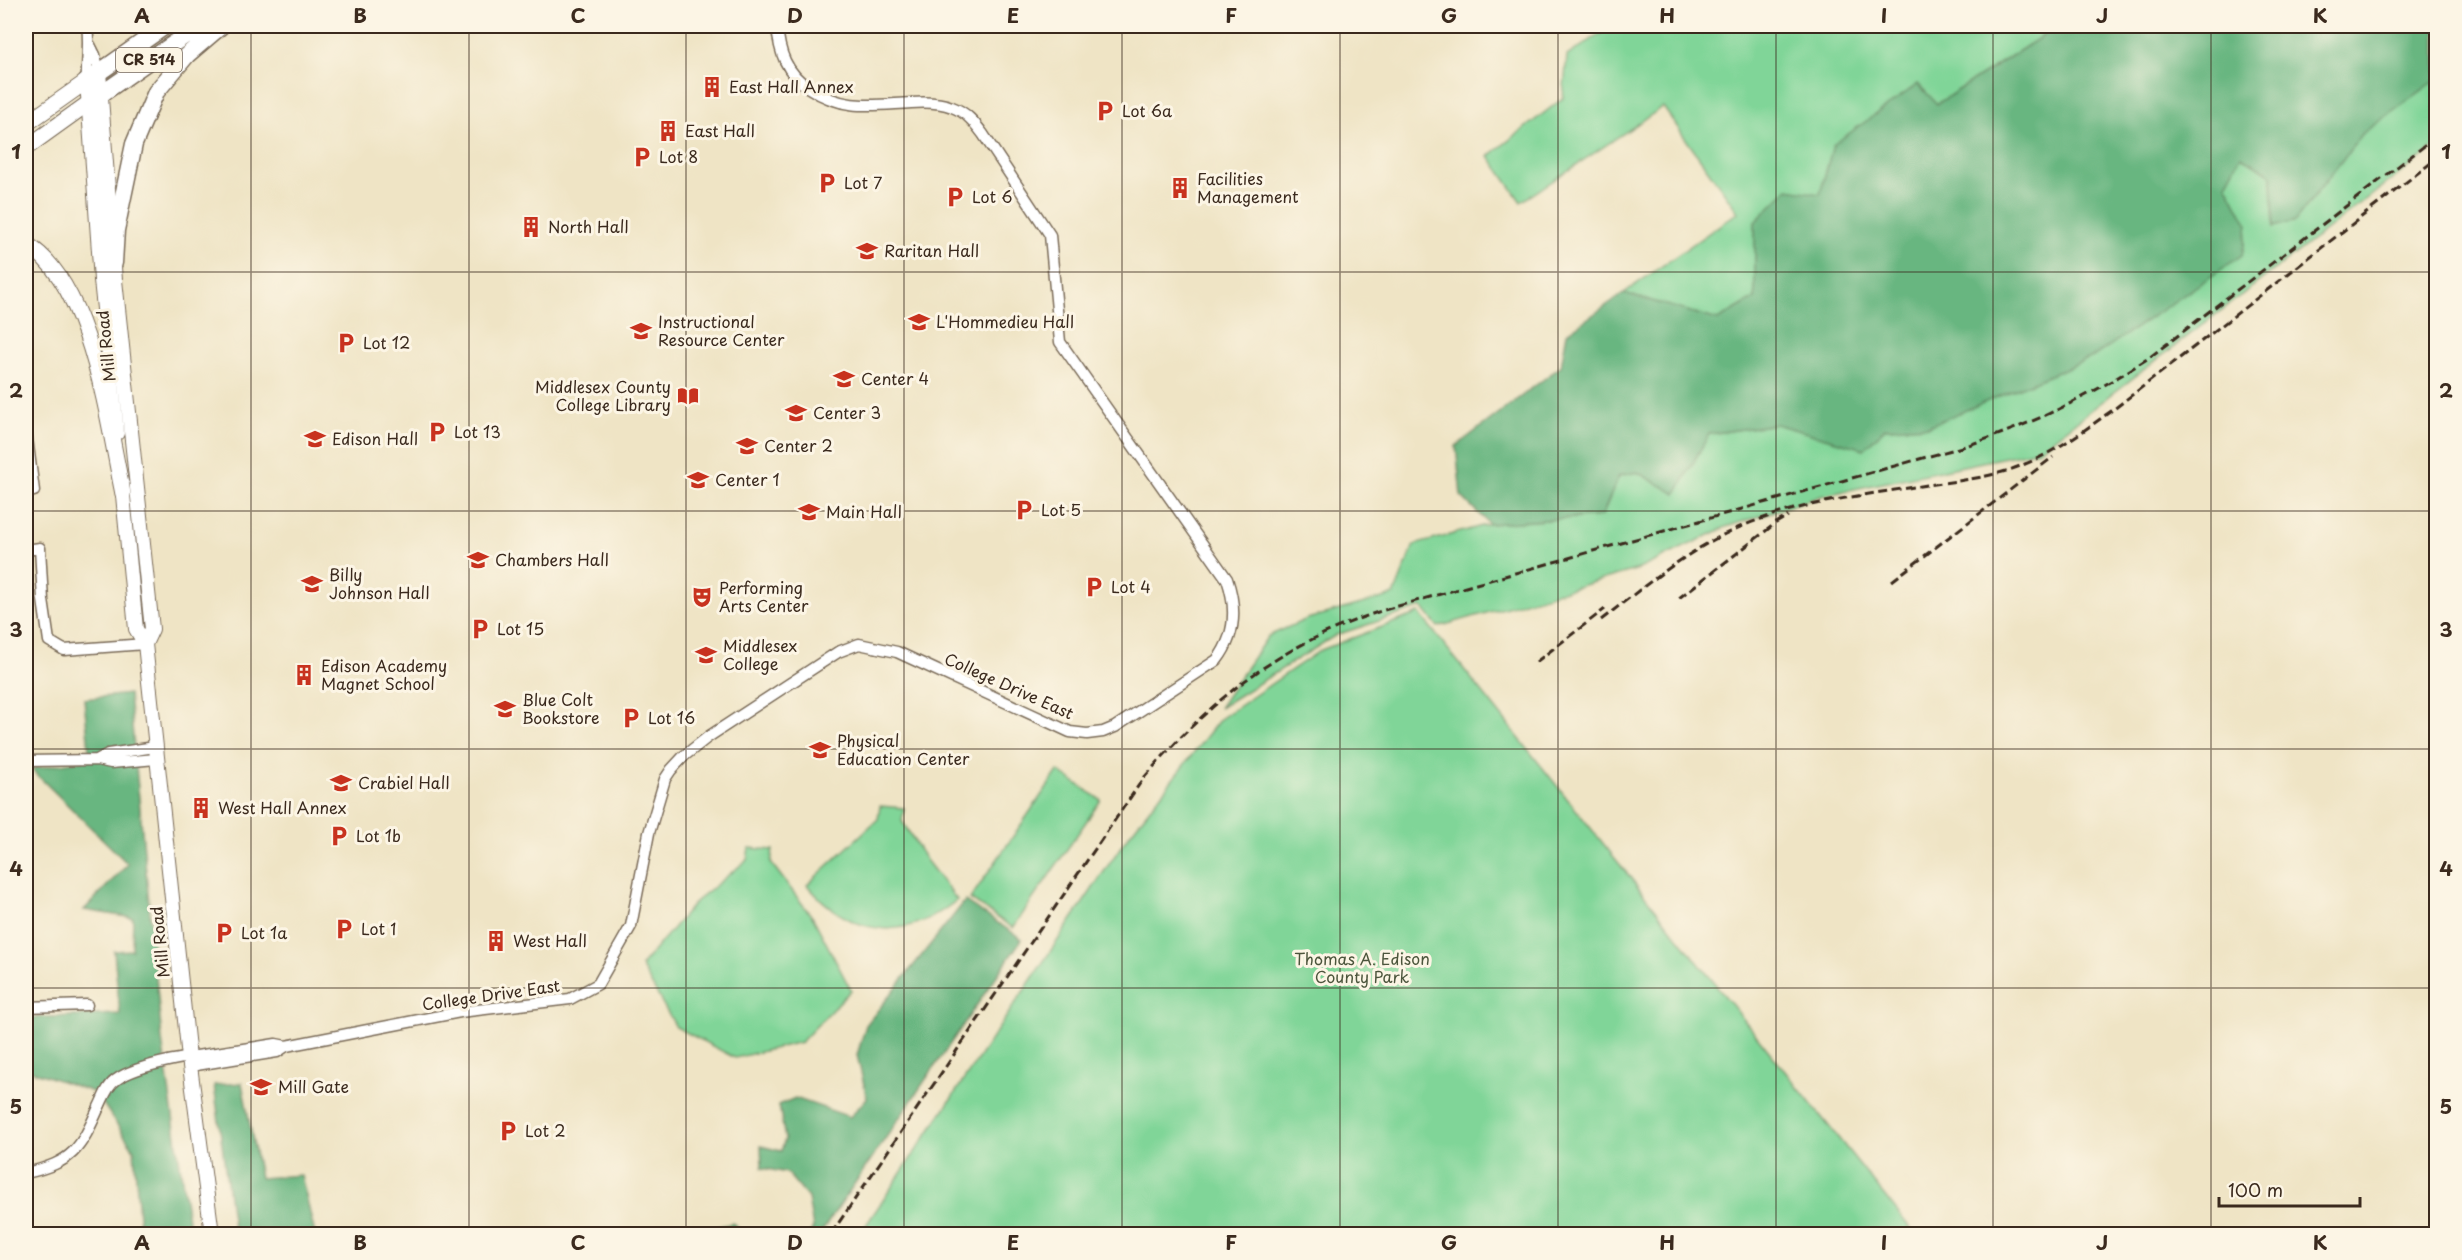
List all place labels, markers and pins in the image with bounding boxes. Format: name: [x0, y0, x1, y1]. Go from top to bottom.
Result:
place label: East Hall Annex: [729, 74, 853, 98]
building icon: East Hall Annex: [700, 75, 724, 99]
place label: Lot 6a: [1122, 98, 1172, 122]
parking icon: Lot 6a: [1093, 99, 1117, 123]
place label: East Hall: [685, 118, 755, 142]
building icon: East Hall: [656, 119, 680, 143]
place label: Lot 8: [659, 144, 698, 168]
parking icon: Lot 8: [630, 145, 654, 169]
place label: Facilities Management: [1197, 166, 1299, 208]
place label: Lot 7: [844, 170, 882, 194]
parking icon: Lot 7: [815, 171, 839, 195]
building icon: Facilities Management: [1168, 176, 1192, 200]
place label: Lot 6: [972, 184, 1012, 208]
parking icon: Lot 6: [943, 185, 967, 209]
place label: North Hall: [548, 214, 629, 238]
building icon: North Hall: [519, 215, 543, 239]
place label: Raritan Hall: [884, 238, 979, 262]
school or university icon: Raritan Hall: [855, 239, 879, 263]
place label: Instructional Resource Center: [658, 309, 785, 351]
place label: L'Hommedieu Hall: [936, 309, 1074, 333]
school or university icon: L'Hommedieu Hall: [907, 310, 931, 334]
school or university icon: Instructional Resource Center: [629, 319, 653, 343]
place label: Lot 12: [363, 330, 410, 354]
parking icon: Lot 12: [334, 331, 358, 355]
place label: Center 4: [861, 366, 929, 390]
school or university icon: Center 4: [832, 367, 856, 391]
place label: Middlesex County College Library: [535, 374, 671, 416]
library icon: Middlesex County College Library: [676, 384, 700, 408]
place label: Center 3: [813, 400, 881, 424]
school or university icon: Center 3: [784, 401, 808, 425]
place label: Lot 13: [454, 419, 501, 443]
parking icon: Lot 13: [425, 420, 449, 444]
place label: Edison Hall: [332, 426, 418, 450]
school or university icon: Edison Hall: [303, 427, 327, 451]
place label: Center 2: [764, 433, 833, 457]
school or university icon: Center 2: [735, 434, 759, 458]
place label: Center 1: [715, 467, 780, 491]
school or university icon: Center 1: [686, 468, 710, 492]
place label: Lot 5: [1041, 497, 1081, 521]
parking icon: Lot 5: [1012, 498, 1036, 522]
place label: Main Hall: [826, 499, 902, 523]
school or university icon: Main Hall: [797, 500, 821, 524]
place label: Chambers Hall: [495, 547, 609, 571]
school or university icon: Chambers Hall: [466, 548, 490, 572]
place label: Billy Johnson Hall: [329, 562, 430, 604]
school or university icon: Billy Johnson Hall: [300, 572, 324, 596]
place label: Lot 4: [1111, 574, 1151, 598]
place label: Performing Arts Center: [719, 575, 809, 617]
parking icon: Lot 4: [1082, 575, 1106, 599]
theatre icon: Performing Arts Center: [690, 585, 714, 609]
place label: Lot 15: [497, 616, 544, 640]
parking icon: Lot 15: [468, 617, 492, 641]
place label: Middlesex College: [723, 633, 797, 675]
school or university icon: Middlesex College: [694, 643, 718, 667]
place label: Edison Academy Magnet School: [321, 653, 447, 695]
building icon: Edison Academy Magnet School: [292, 663, 316, 687]
place label: Blue Colt Bookstore: [522, 687, 599, 729]
school or university icon: Blue Colt Bookstore: [493, 697, 517, 721]
place label: Lot 16: [648, 705, 695, 729]
parking icon: Lot 16: [619, 706, 643, 730]
place label: Physical Education Center: [837, 728, 970, 770]
school or university icon: Physical Education Center: [808, 738, 832, 762]
place label: Crabiel Hall: [358, 770, 450, 794]
school or university icon: Crabiel Hall: [329, 771, 353, 795]
place label: West Hall Annex: [218, 795, 346, 819]
building icon: West Hall Annex: [189, 796, 213, 820]
place label: Lot 1b: [356, 823, 401, 847]
parking icon: Lot 1b: [327, 824, 351, 848]
place label: Lot 1: [361, 916, 396, 940]
parking icon: Lot 1: [332, 917, 356, 941]
place label: Lot 1a: [241, 920, 287, 944]
parking icon: Lot 1a: [212, 921, 236, 945]
place label: West Hall: [513, 928, 587, 952]
building icon: West Hall: [484, 929, 508, 953]
place label: Mill Gate: [278, 1074, 349, 1098]
school or university icon: Mill Gate: [249, 1075, 273, 1099]
place label: Lot 2: [525, 1118, 566, 1142]
parking icon: Lot 2: [496, 1119, 520, 1143]

